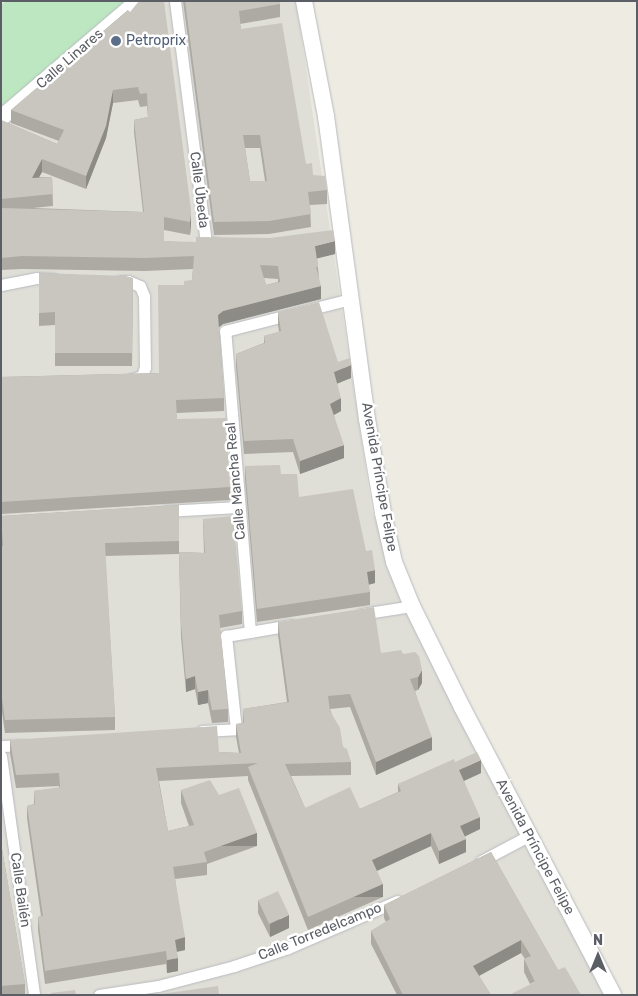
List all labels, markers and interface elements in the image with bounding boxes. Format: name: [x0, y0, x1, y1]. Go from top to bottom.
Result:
street label: Calle Linares: [33, 26, 107, 92]
place label: Petroprix: [126, 33, 186, 49]
marker: Petroprix: [110, 35, 122, 47]
street label: Calle Úbeda: [186, 151, 212, 229]
street label: Avenida Príncipe Felipe: [358, 401, 400, 553]
street label: Calle Mancha Real: [222, 422, 250, 540]
street label: Avenida Príncipe Felipe: [492, 776, 578, 918]
street label: Calle Bailén: [6, 852, 34, 928]
street label: Calle Torredelcampo: [256, 899, 384, 965]
north arrow: [573, 931, 623, 981]
text: N: [593, 932, 603, 949]

